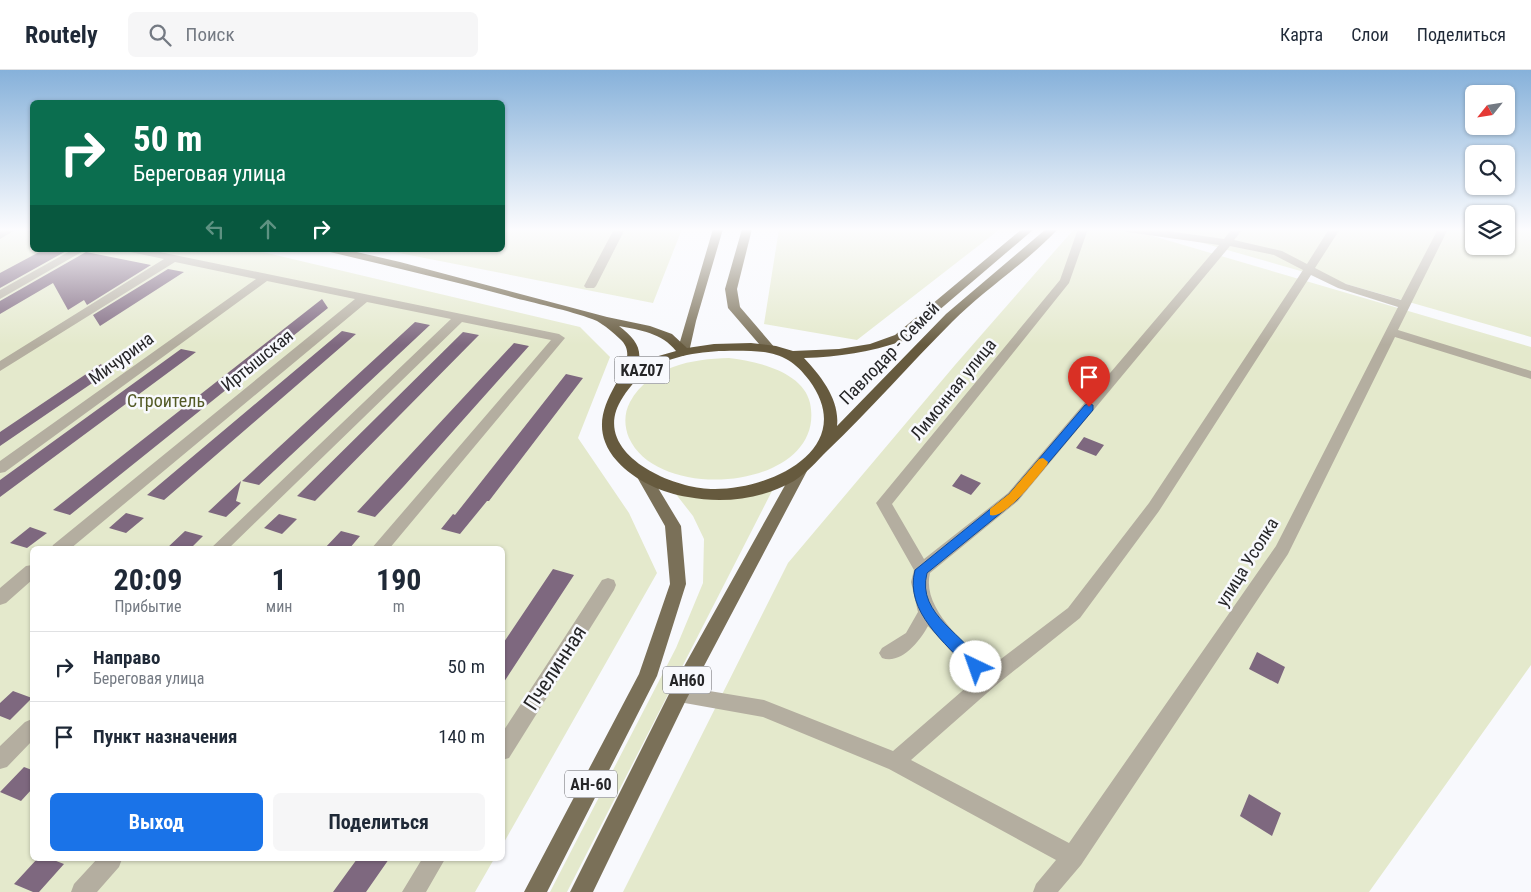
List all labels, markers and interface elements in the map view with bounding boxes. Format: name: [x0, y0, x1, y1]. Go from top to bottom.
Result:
search box: [128, 12, 478, 57]
text: Routely: [25, 21, 98, 49]
icon: search: [146, 21, 174, 49]
text: Поиск: [186, 23, 235, 46]
text: Карта: [1280, 24, 1323, 45]
text: Слои: [1351, 24, 1389, 45]
text: Поделиться: [1417, 24, 1506, 45]
north arrow: [1465, 85, 1515, 135]
map controls: [1465, 85, 1515, 255]
text: 50 m: [133, 119, 202, 160]
icon: right: [50, 120, 115, 185]
button: search: [1465, 145, 1515, 195]
text: Береговая улица: [133, 161, 286, 186]
button: layers: [1465, 205, 1515, 255]
icon: left: [201, 215, 229, 243]
icon: ahead: [254, 215, 282, 243]
icon: right: [307, 215, 335, 243]
street label: Павлодар - Семей: [835, 297, 943, 409]
street label: Иртышская: [217, 325, 297, 395]
street label: Мичурина: [85, 328, 157, 388]
street label: Лимонная улица: [906, 334, 1000, 444]
road number: KAZ07: [614, 356, 670, 384]
pin: [1068, 356, 1110, 407]
icon: arrive: [1075, 363, 1103, 391]
park label: Строитель: [127, 390, 205, 411]
street label: улица Усолка: [1211, 514, 1283, 610]
text: 20:09: [114, 562, 182, 597]
text: 1: [272, 562, 287, 597]
text: 190: [376, 562, 421, 597]
text: Прибытие: [114, 597, 181, 616]
text: мин: [266, 597, 292, 616]
text: m: [393, 597, 405, 616]
street label: Пчелинная: [519, 621, 591, 715]
position arrow: [949, 640, 1001, 692]
text: Направо: [93, 646, 160, 669]
icon: right: [50, 653, 78, 681]
text: 50 m: [448, 655, 485, 678]
road number: АН60: [663, 666, 711, 694]
text: Береговая улица: [93, 669, 204, 688]
icon: arrive: [50, 723, 78, 751]
text: Пункт назначения: [93, 725, 237, 748]
text: 140 m: [438, 725, 485, 748]
road number: АН-60: [565, 771, 617, 798]
button: Выход: [50, 793, 263, 851]
button: Поделиться: [273, 793, 485, 851]

